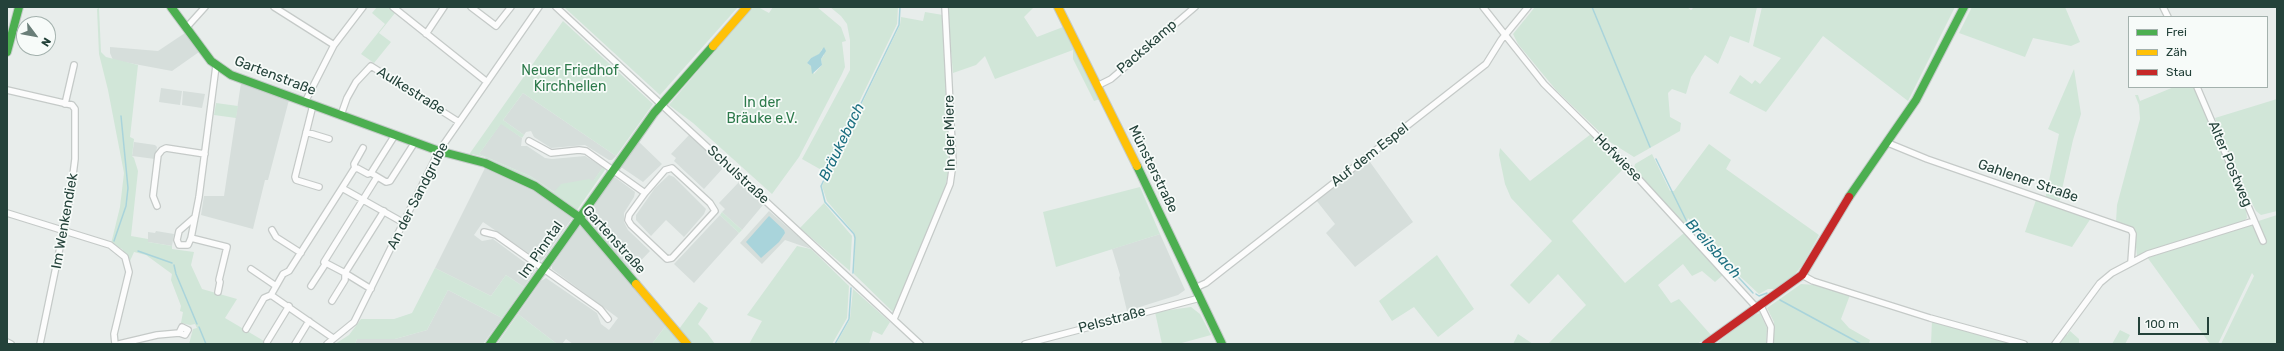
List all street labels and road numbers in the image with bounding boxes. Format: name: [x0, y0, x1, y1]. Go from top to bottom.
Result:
street label: Packskamp: [1114, 16, 1180, 78]
street label: Gartenstraße: [232, 53, 318, 99]
street label: Aulkestraße: [374, 63, 448, 119]
street label: In der Miere: [941, 95, 959, 171]
street label: Alter Postweg: [2204, 119, 2256, 209]
street label: Auf dem Espel: [1328, 120, 1412, 190]
street label: Münsterstraße: [1125, 122, 1181, 216]
street label: Hofwiese: [1591, 131, 1645, 185]
street label: An der Sandgrube: [384, 140, 452, 252]
street label: Schulstraße: [704, 142, 772, 208]
street label: Gahlener Straße: [1975, 156, 2081, 206]
street label: Im Wenkendiek: [48, 172, 82, 270]
street label: Gartenstraße: [579, 202, 649, 278]
street label: Im Pinntal: [515, 218, 567, 282]
street label: Pelsstraße: [1077, 303, 1147, 337]

